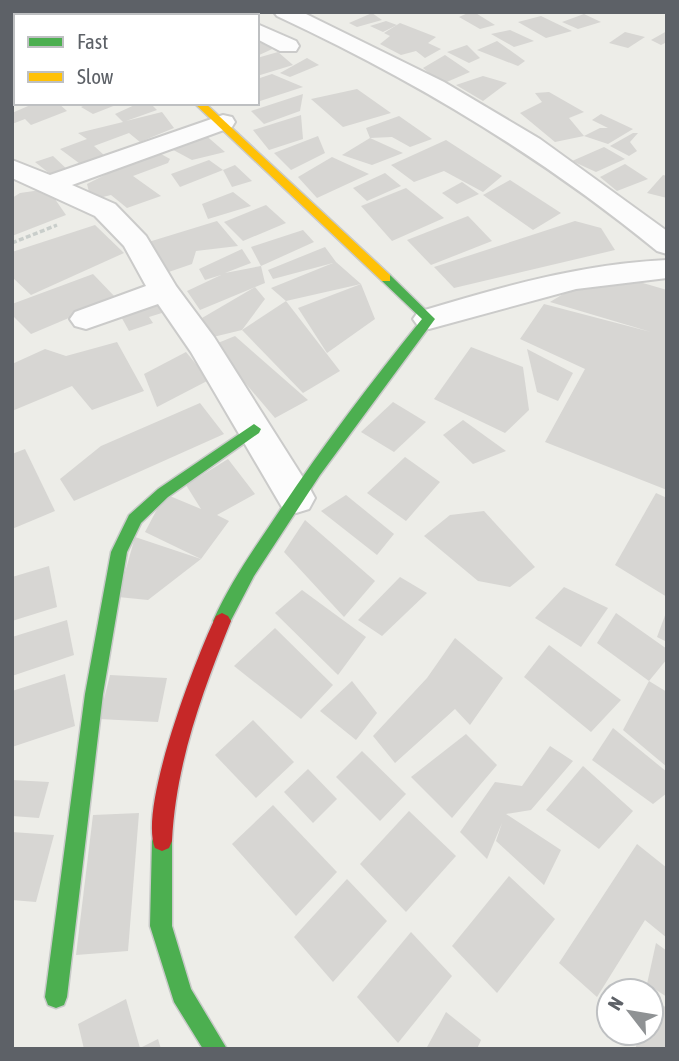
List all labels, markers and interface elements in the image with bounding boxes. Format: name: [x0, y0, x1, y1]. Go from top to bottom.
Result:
legend: [14, 14, 259, 105]
text: Fast: [77, 29, 108, 53]
text: Slow: [77, 64, 114, 88]
north arrow: [595, 977, 665, 1047]
text: N: [603, 993, 628, 1014]

